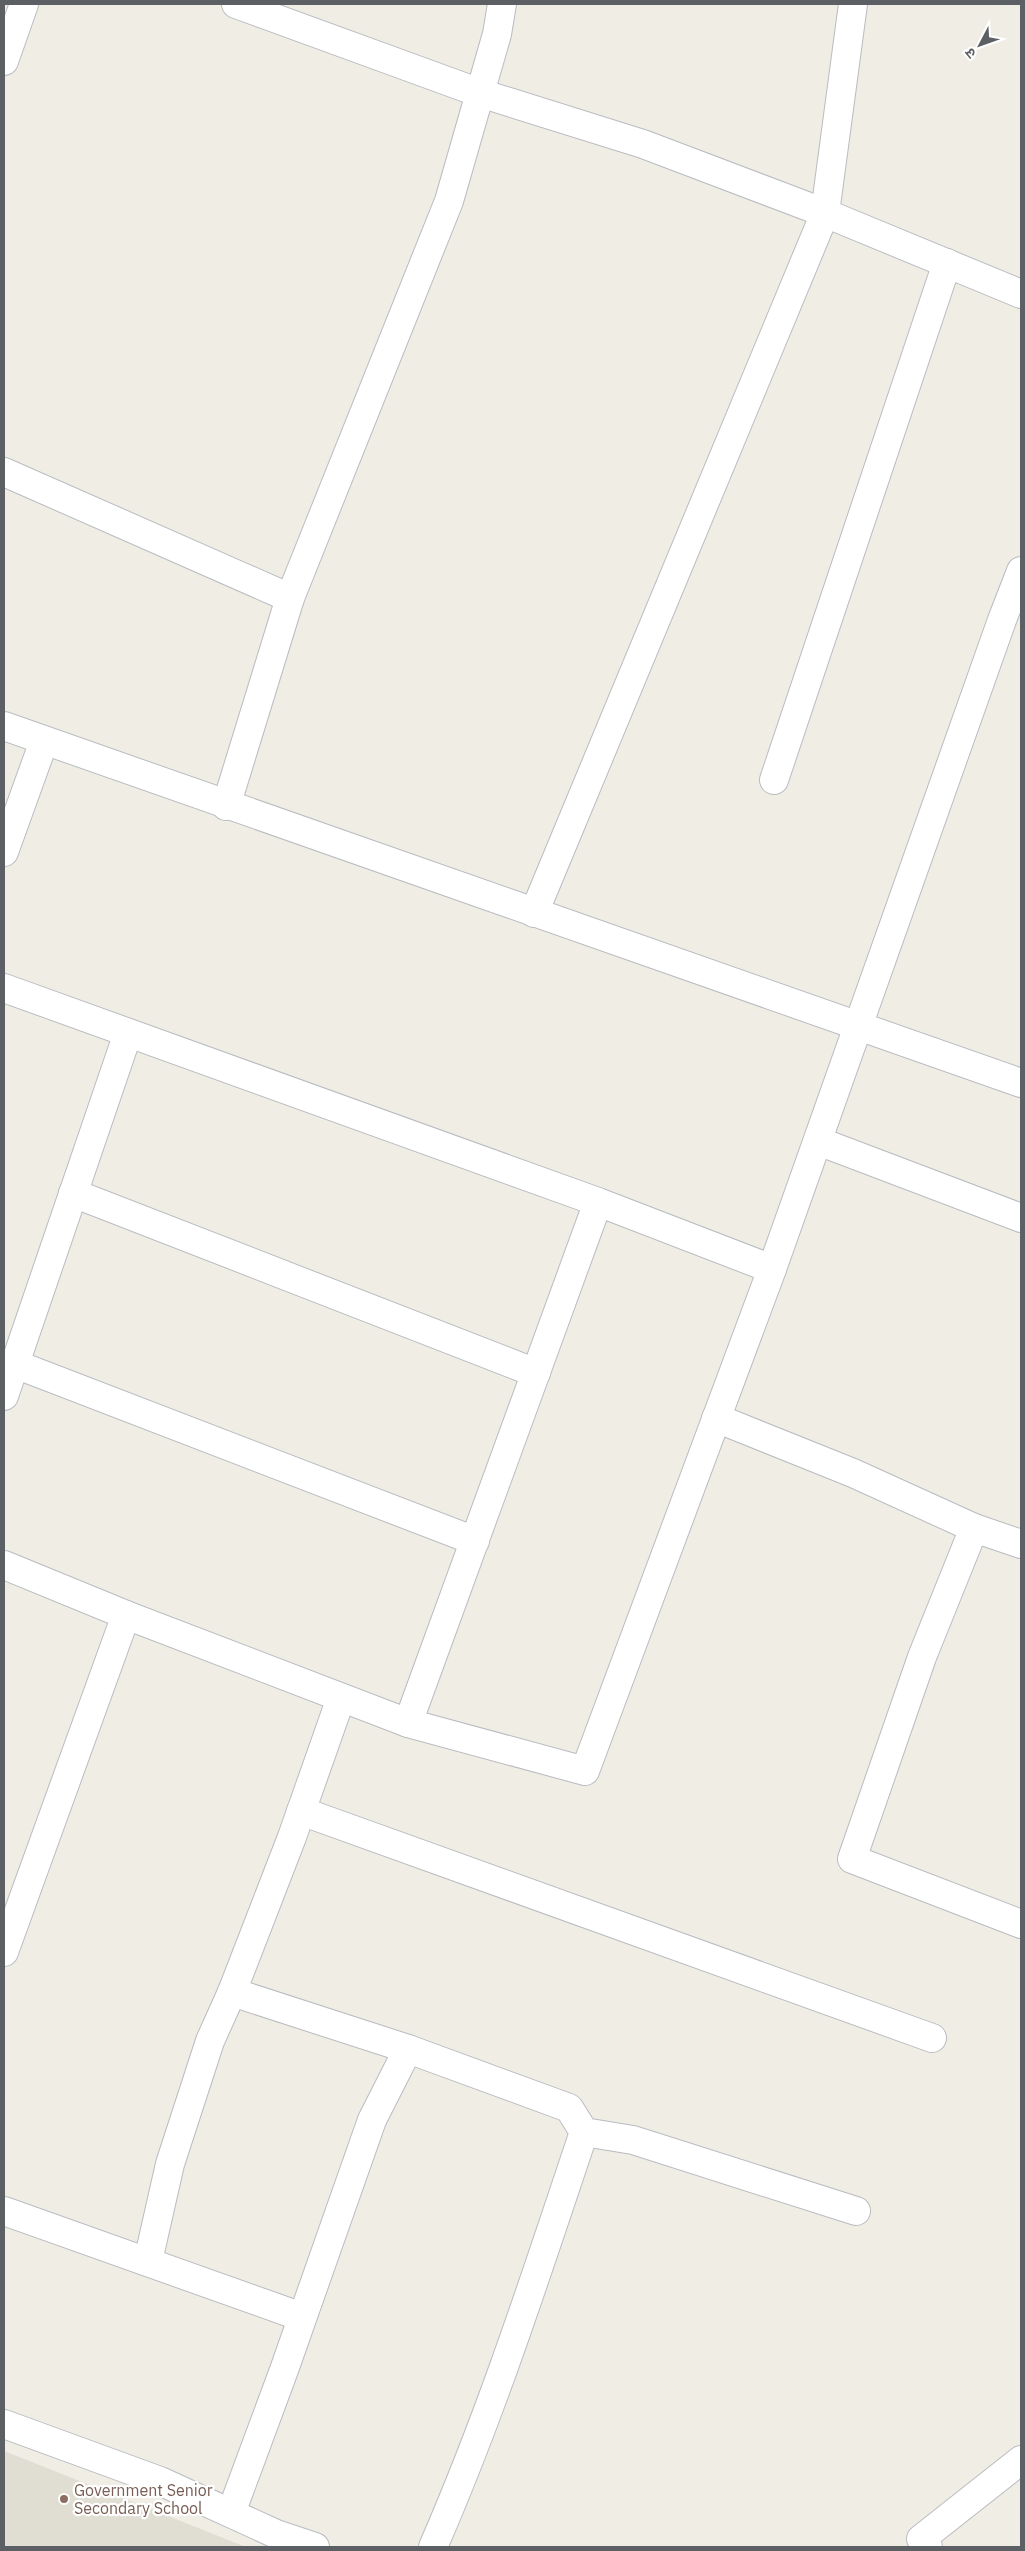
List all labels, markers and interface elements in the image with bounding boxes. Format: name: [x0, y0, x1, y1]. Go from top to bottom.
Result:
north arrow: [955, 20, 1005, 70]
text: उ: [960, 44, 980, 63]
place label: Government Senior Secondary School: [74, 2480, 213, 2518]
marker: Government Senior Secondary School: [58, 2493, 70, 2505]

